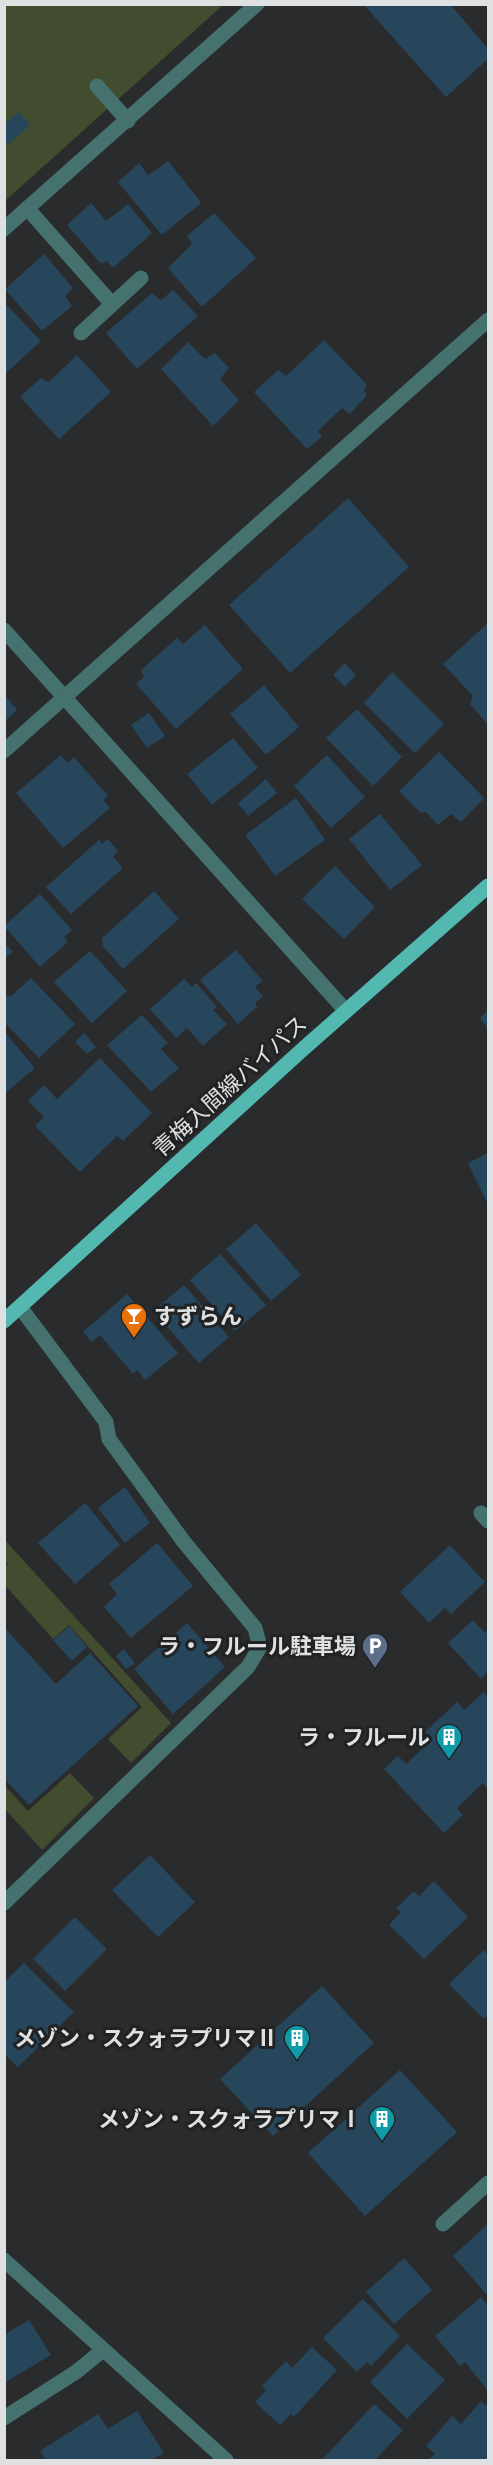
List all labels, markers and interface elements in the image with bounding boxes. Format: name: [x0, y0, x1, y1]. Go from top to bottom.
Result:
street label: 青梅入間線バイパス: [148, 1010, 312, 1162]
bar icon: すずらん: [119, 1301, 149, 1339]
place label: すずらん: [154, 1303, 242, 1330]
parking icon: ラ・フルール駐車場: [360, 1631, 390, 1669]
place label: ラ・フルール駐車場: [158, 1633, 356, 1660]
building icon: ラ・フルール: [434, 1722, 464, 1760]
place label: ラ・フルール: [298, 1724, 430, 1751]
building icon: メゾン・スクォラプリマⅡ: [282, 2023, 312, 2061]
place label: メゾン・スクォラプリマⅡ: [14, 2025, 278, 2052]
building icon: メゾン・スクォラプリマⅠ: [367, 2104, 397, 2142]
place label: メゾン・スクォラプリマⅠ: [98, 2106, 362, 2133]

